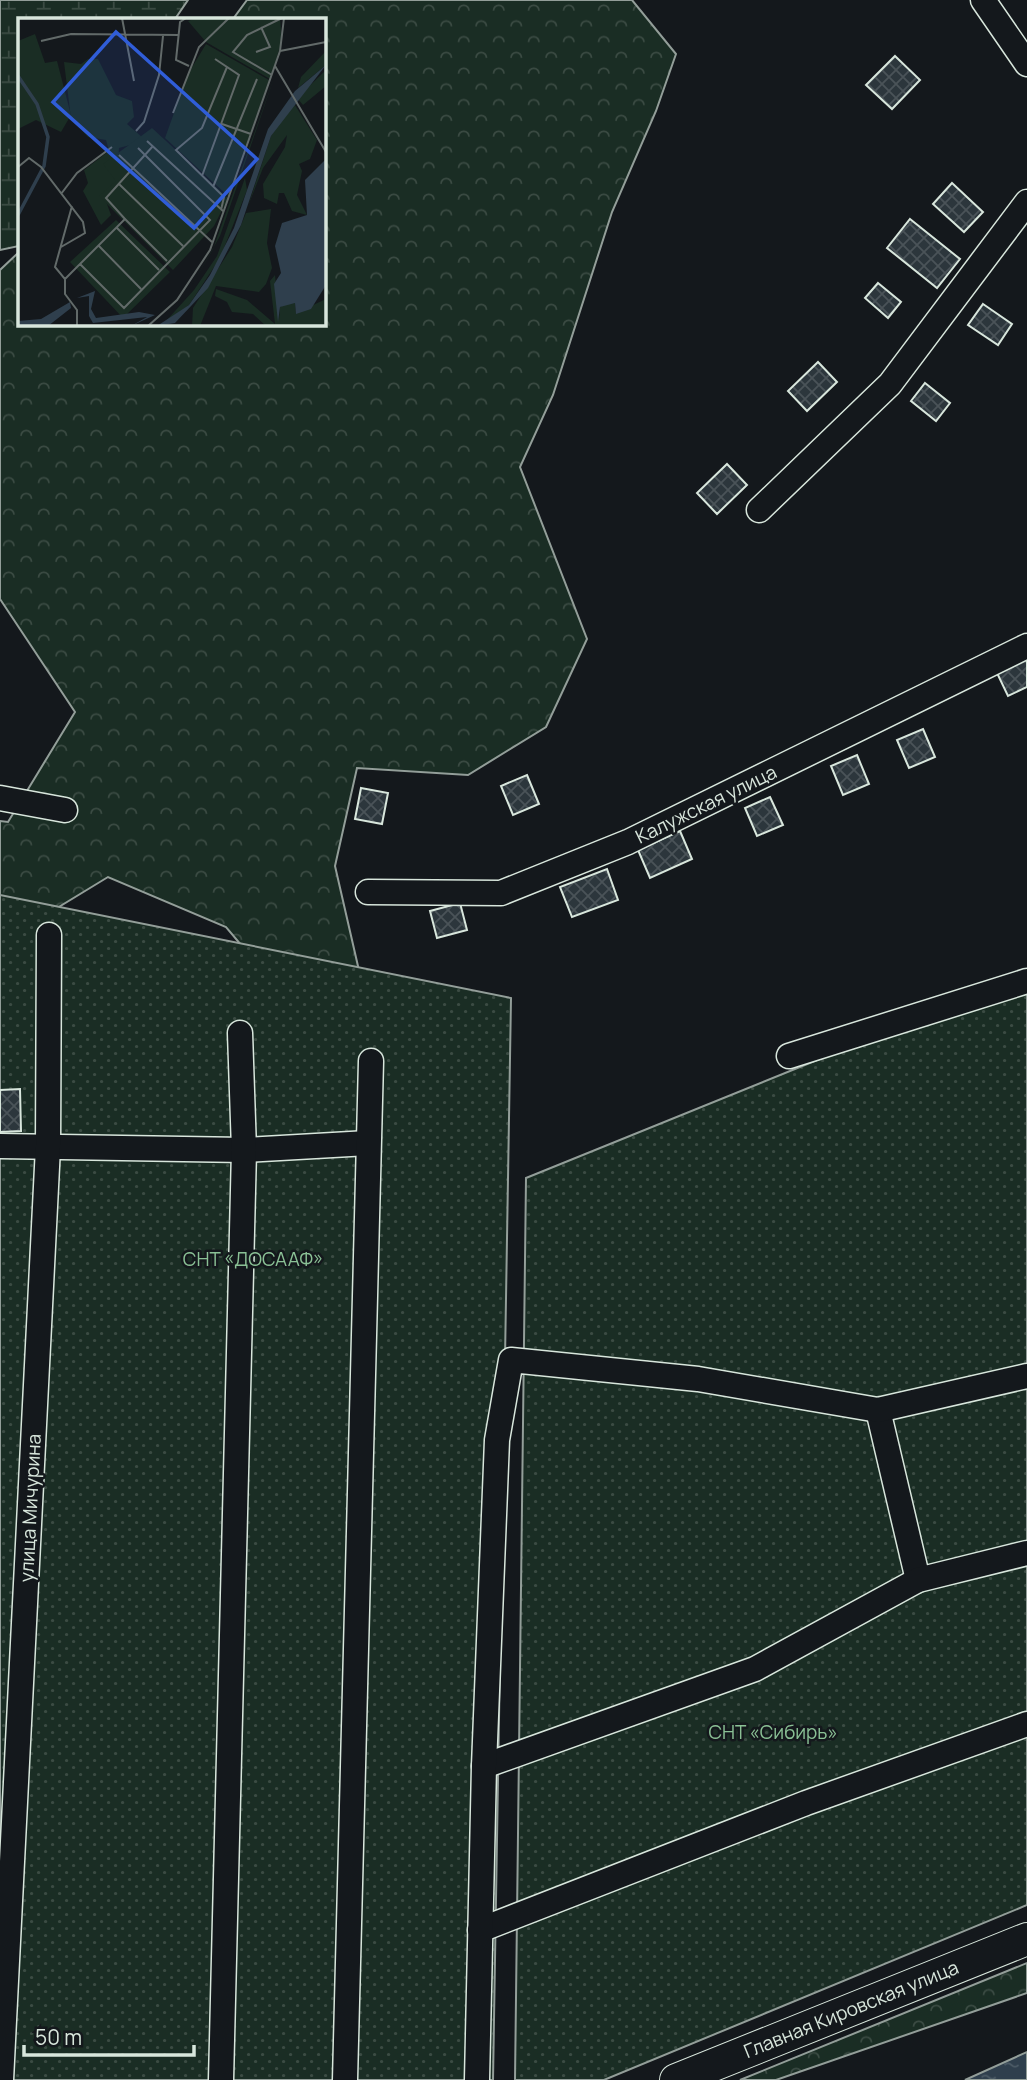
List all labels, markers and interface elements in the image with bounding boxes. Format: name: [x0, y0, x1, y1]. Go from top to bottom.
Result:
inset map: [18, 18, 326, 326]
street label: Калужская улица: [631, 759, 781, 849]
park label: СНТ «ДОСААФ»: [183, 1246, 323, 1272]
street label: улица Мичурина: [13, 1433, 47, 1583]
park label: СНТ «Сибирь»: [708, 1719, 838, 1745]
street label: Главная Кировская улица: [740, 1954, 962, 2064]
scale bar: [24, 2014, 194, 2058]
text: 50 m: [35, 2023, 82, 2051]

